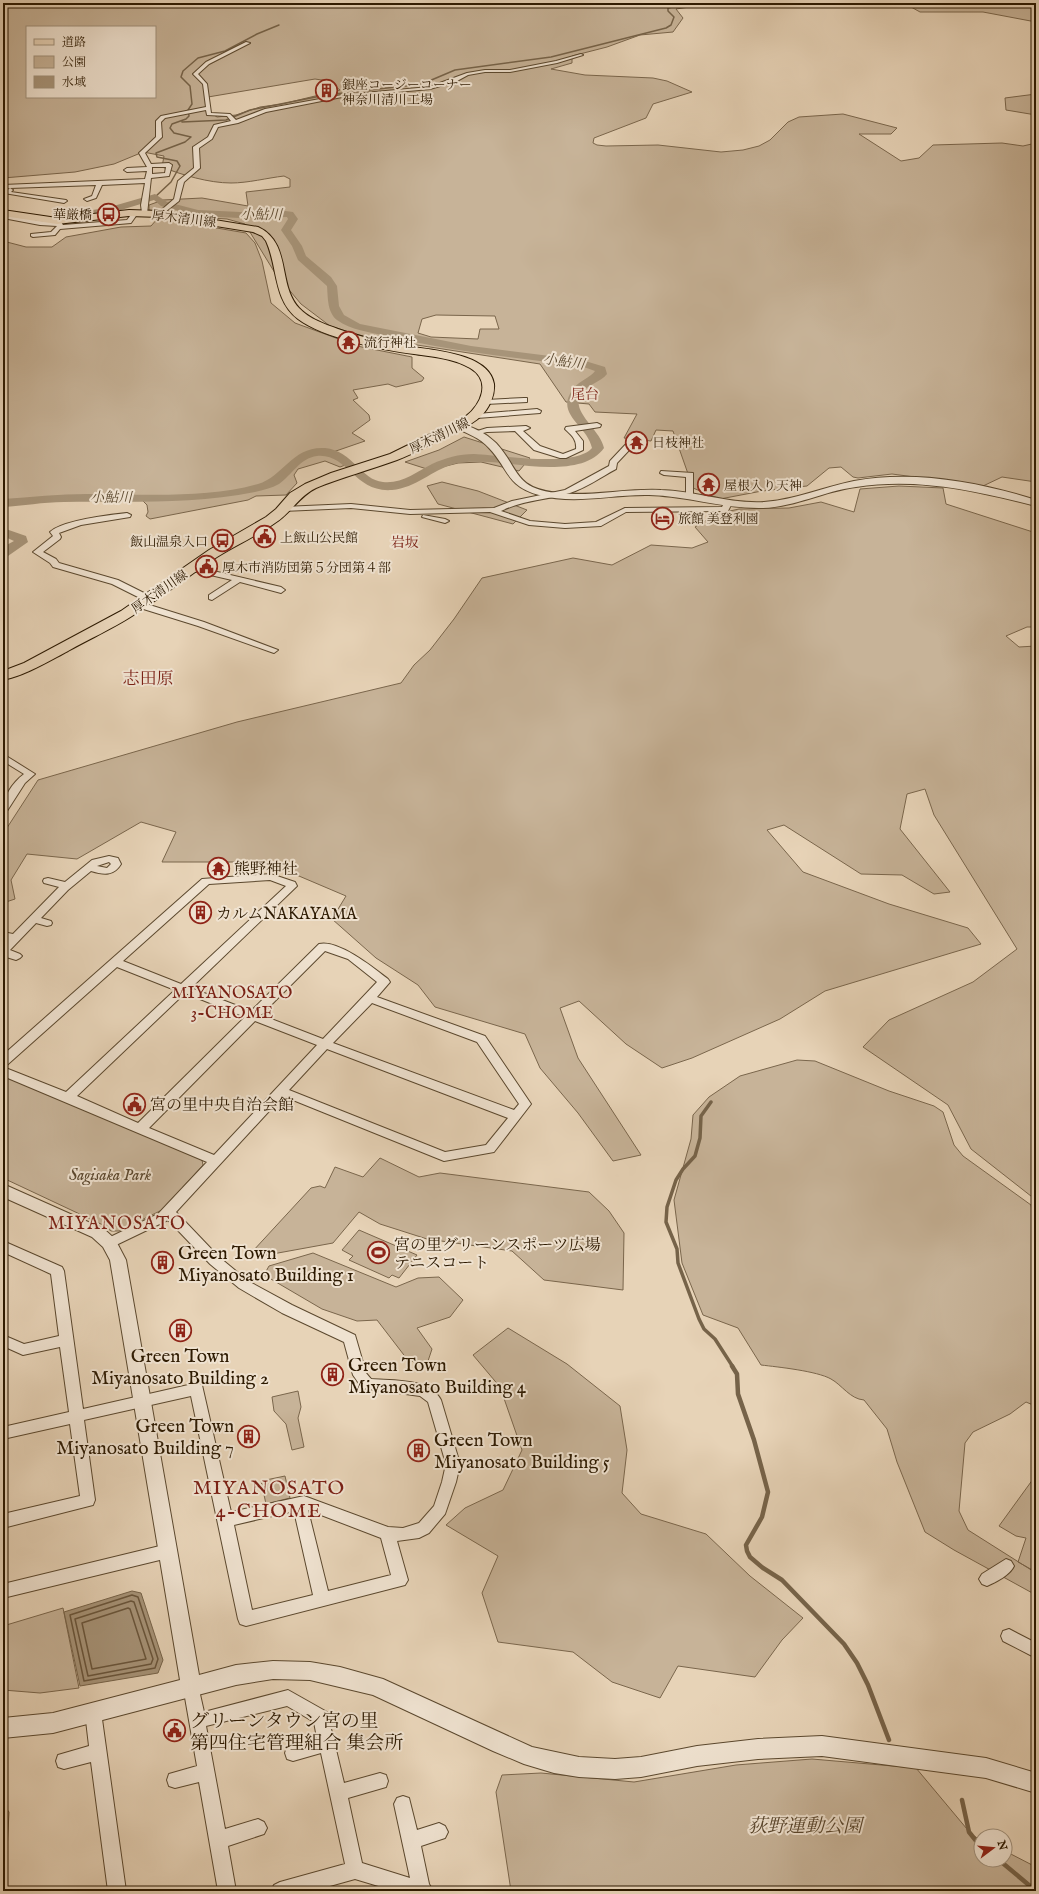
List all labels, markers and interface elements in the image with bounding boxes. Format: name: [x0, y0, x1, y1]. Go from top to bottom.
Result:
legend: [26, 26, 156, 98]
text: 道路: [62, 35, 86, 50]
text: 公園: [62, 55, 86, 70]
text: 水域: [62, 75, 86, 90]
place label: 銀座コージーコーナー 神奈川清川工場: [342, 77, 472, 109]
building icon: 銀座コージーコーナー 神奈川清川工場: [314, 78, 340, 104]
bus stop icon: 華厳橋: [95, 201, 121, 227]
water label: 小鮎川: [240, 206, 284, 224]
place label: 華厳橋: [53, 207, 92, 224]
street label: 厚木清川線: [151, 207, 217, 232]
temple icon: 流行神社: [336, 329, 362, 355]
place label: 流行神社: [364, 335, 416, 352]
water label: 小鮎川: [542, 350, 588, 374]
district label: 尾台: [571, 386, 599, 404]
street label: 厚木清川線: [407, 414, 473, 458]
temple icon: 日枝神社: [623, 429, 649, 455]
place label: 日枝神社: [652, 435, 704, 452]
temple icon: 屋根入り天神: [695, 472, 721, 498]
place label: 屋根入り天神: [724, 478, 802, 495]
water label: 小鮎川: [90, 489, 134, 507]
hotel icon: 旅館 美登利園: [650, 505, 676, 531]
place label: 旅館 美登利園: [678, 511, 759, 528]
public building icon: 上飯山公民館: [252, 524, 278, 550]
bus stop icon: 飯山温泉入口: [210, 528, 236, 554]
place label: 上飯山公民館: [280, 530, 358, 547]
place label: 飯山温泉入口: [130, 534, 208, 551]
district label: 岩坂: [391, 534, 419, 552]
public building icon: 厚木市消防団第５分団第４部: [193, 554, 219, 580]
place label: 厚木市消防団第５分団第４部: [222, 560, 391, 577]
street label: 厚木清川線: [128, 567, 191, 618]
district label: 志田原: [123, 669, 174, 690]
temple icon: 熊野神社: [205, 855, 231, 881]
place label: 熊野神社: [234, 860, 298, 880]
building icon: カルムNAKAYAMA: [187, 900, 213, 926]
place label: カルムNAKAYAMA: [216, 905, 358, 925]
district label: MIYANOSATO 3-CHOME: [172, 983, 292, 1024]
public building icon: 宮の里中央自治会館: [122, 1091, 148, 1117]
place label: 宮の里中央自治会館: [150, 1096, 294, 1116]
park label: Sagisaka Park: [69, 1166, 152, 1186]
district label: MIYANOSATO: [48, 1213, 186, 1236]
place label: 宮の里グリーンスポーツ広場 テニスコート: [394, 1236, 601, 1274]
sports icon: 宮の里グリーンスポーツ広場 テニスコート: [366, 1240, 392, 1266]
place label: Green Town Miyanosato Building 1: [178, 1242, 354, 1288]
building icon: Green Town Miyanosato Building 1: [150, 1250, 176, 1276]
building icon: Green Town Miyanosato Building 2: [167, 1317, 193, 1343]
place label: Green Town Miyanosato Building 2: [91, 1345, 269, 1391]
place label: Green Town Miyanosato Building 4: [348, 1354, 527, 1400]
building icon: Green Town Miyanosato Building 4: [319, 1362, 345, 1388]
place label: Green Town Miyanosato Building 7: [56, 1415, 234, 1461]
building icon: Green Town Miyanosato Building 7: [236, 1423, 262, 1449]
place label: Green Town Miyanosato Building 5: [434, 1429, 610, 1475]
building icon: Green Town Miyanosato Building 5: [406, 1437, 432, 1463]
district label: MIYANOSATO 4-CHOME: [193, 1476, 345, 1524]
place label: グリーンタウン宮の里 第四住宅管理組合 集会所: [190, 1710, 403, 1756]
public building icon: グリーンタウン宮の里 第四住宅管理組合 集会所: [162, 1718, 188, 1744]
park label: 荻野運動公園: [748, 1815, 865, 1839]
north arrow: [973, 1828, 1013, 1868]
text: N: [993, 1838, 1010, 1852]

